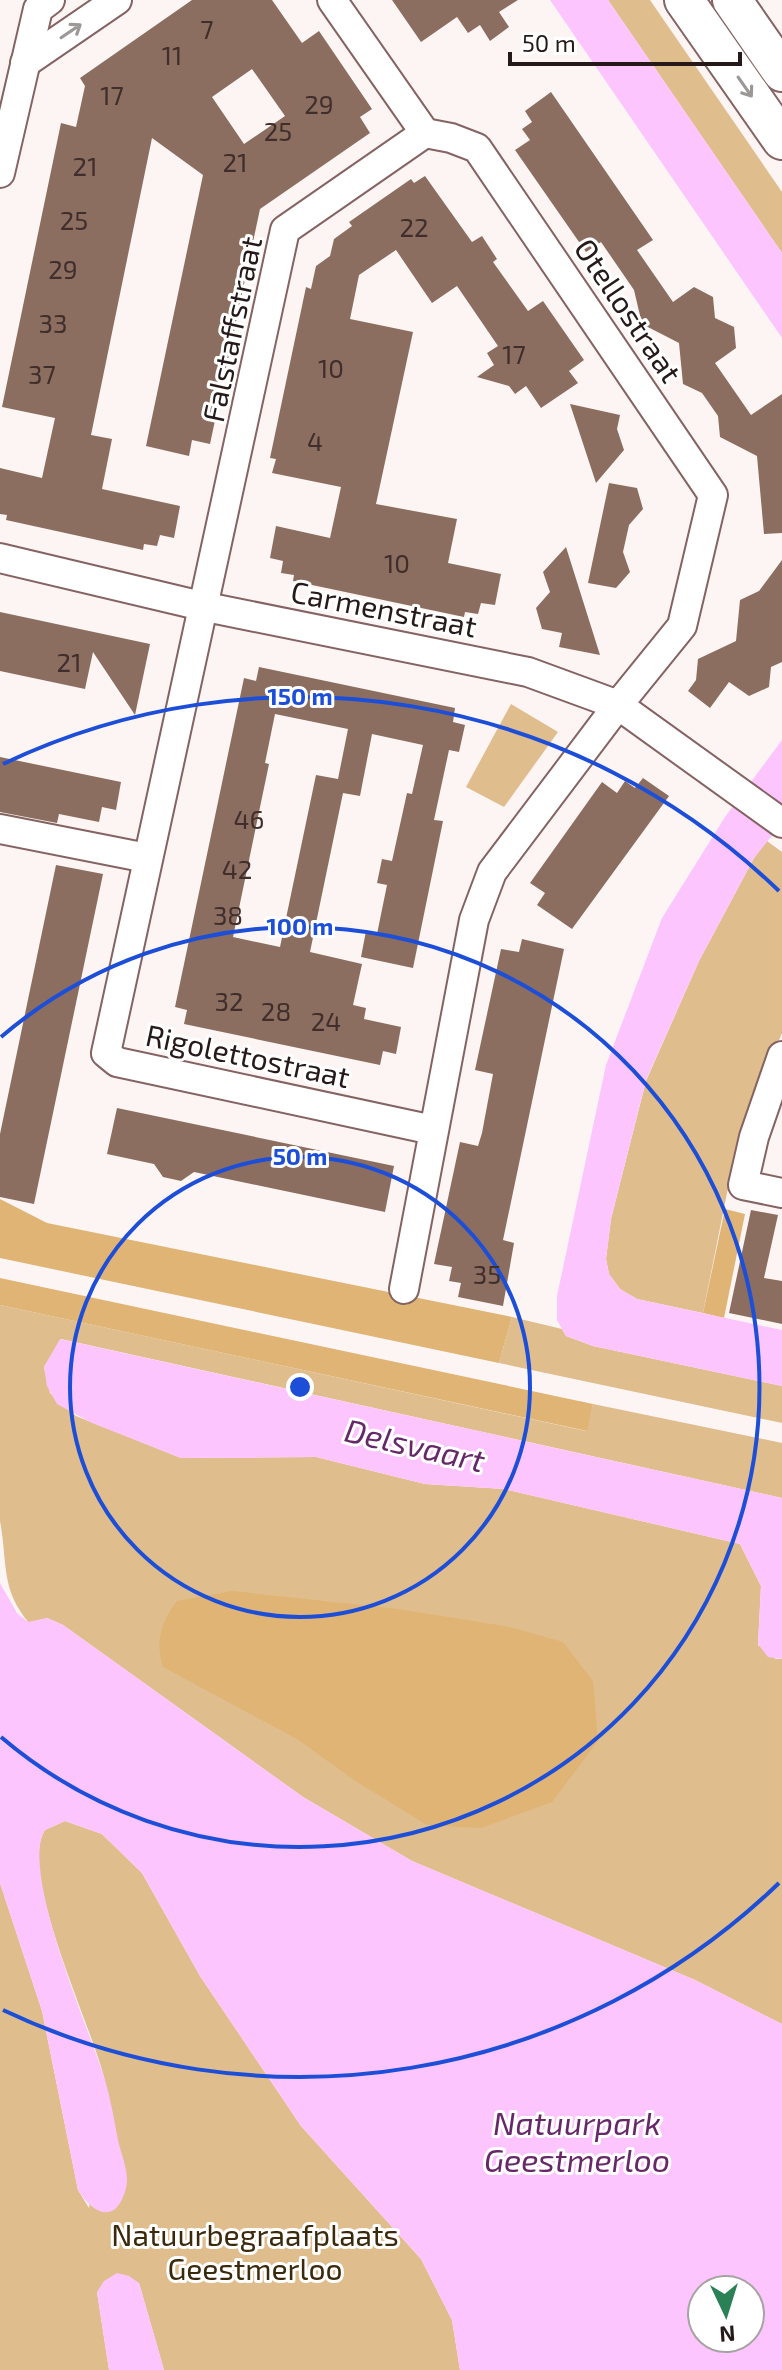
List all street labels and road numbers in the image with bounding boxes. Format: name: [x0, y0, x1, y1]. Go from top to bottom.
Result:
street label: Otellostraat: [568, 231, 690, 389]
street label: Falstaffstraat: [194, 233, 268, 425]
street label: Carmenstraat: [288, 572, 480, 644]
street label: Rigolettostraat: [143, 1016, 353, 1094]

